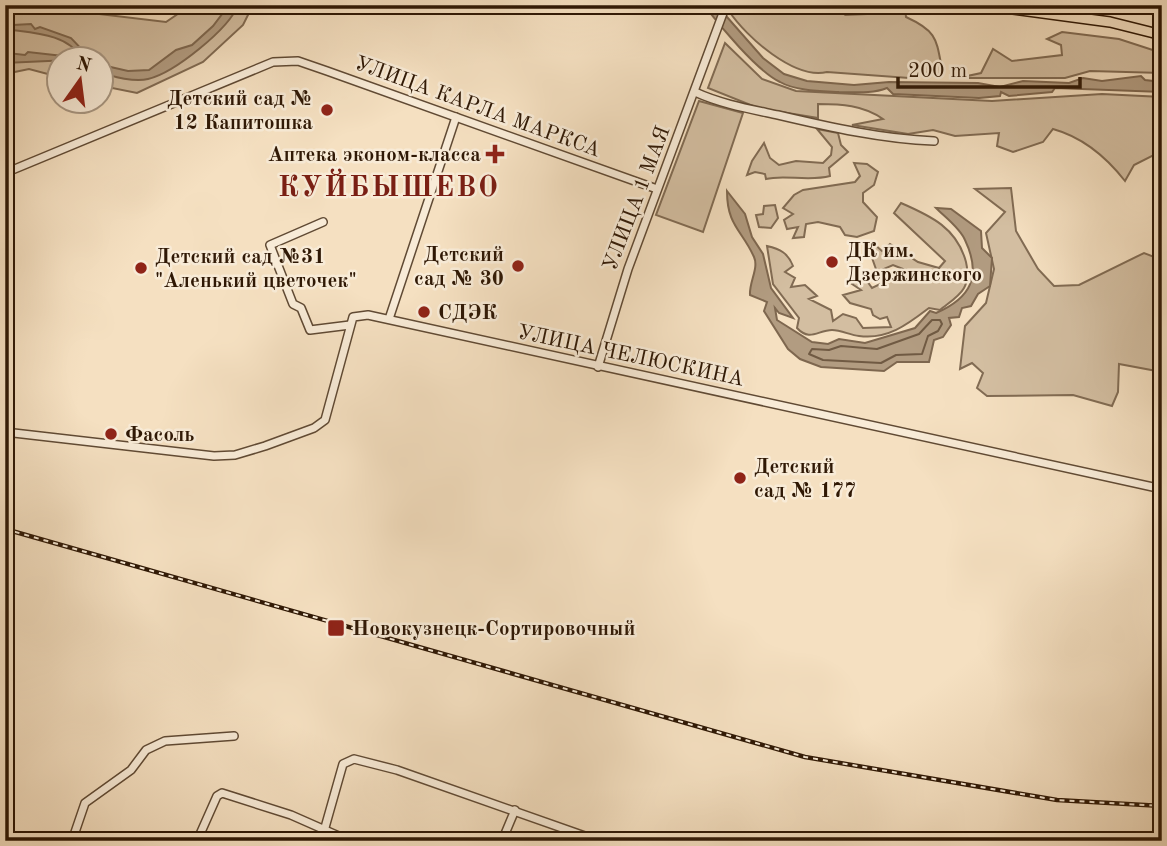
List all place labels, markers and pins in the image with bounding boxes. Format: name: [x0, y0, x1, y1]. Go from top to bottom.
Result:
place label: Детский сад № 12 Капитошка: [167, 89, 313, 134]
marker: Детский сад № 12 Капитошка: [319, 102, 335, 118]
place label: Аптека эконом-класса: [268, 145, 481, 166]
marker: Аптека эконом-класса: [487, 146, 503, 162]
place label: ДК им. Дзержинского: [846, 241, 982, 286]
place label: Детский сад № 30: [414, 245, 504, 290]
place label: Детский сад №31 "Аленький цветочек": [155, 247, 357, 292]
marker: ДК им. Дзержинского: [824, 254, 840, 270]
marker: Детский сад № 30: [510, 258, 526, 274]
marker: Детский сад №31 "Аленький цветочек": [133, 260, 149, 276]
place label: СДЭК: [438, 303, 497, 324]
marker: СДЭК: [416, 304, 432, 320]
place label: Фасоль: [125, 425, 195, 446]
marker: Фасоль: [103, 426, 119, 442]
place label: Детский сад № 177: [754, 457, 856, 502]
marker: Детский сад № 177: [732, 470, 748, 486]
marker: Новокузнецк-Сортировочный: [326, 618, 346, 638]
place label: Новокузнецк-Сортировочный: [352, 619, 635, 640]

